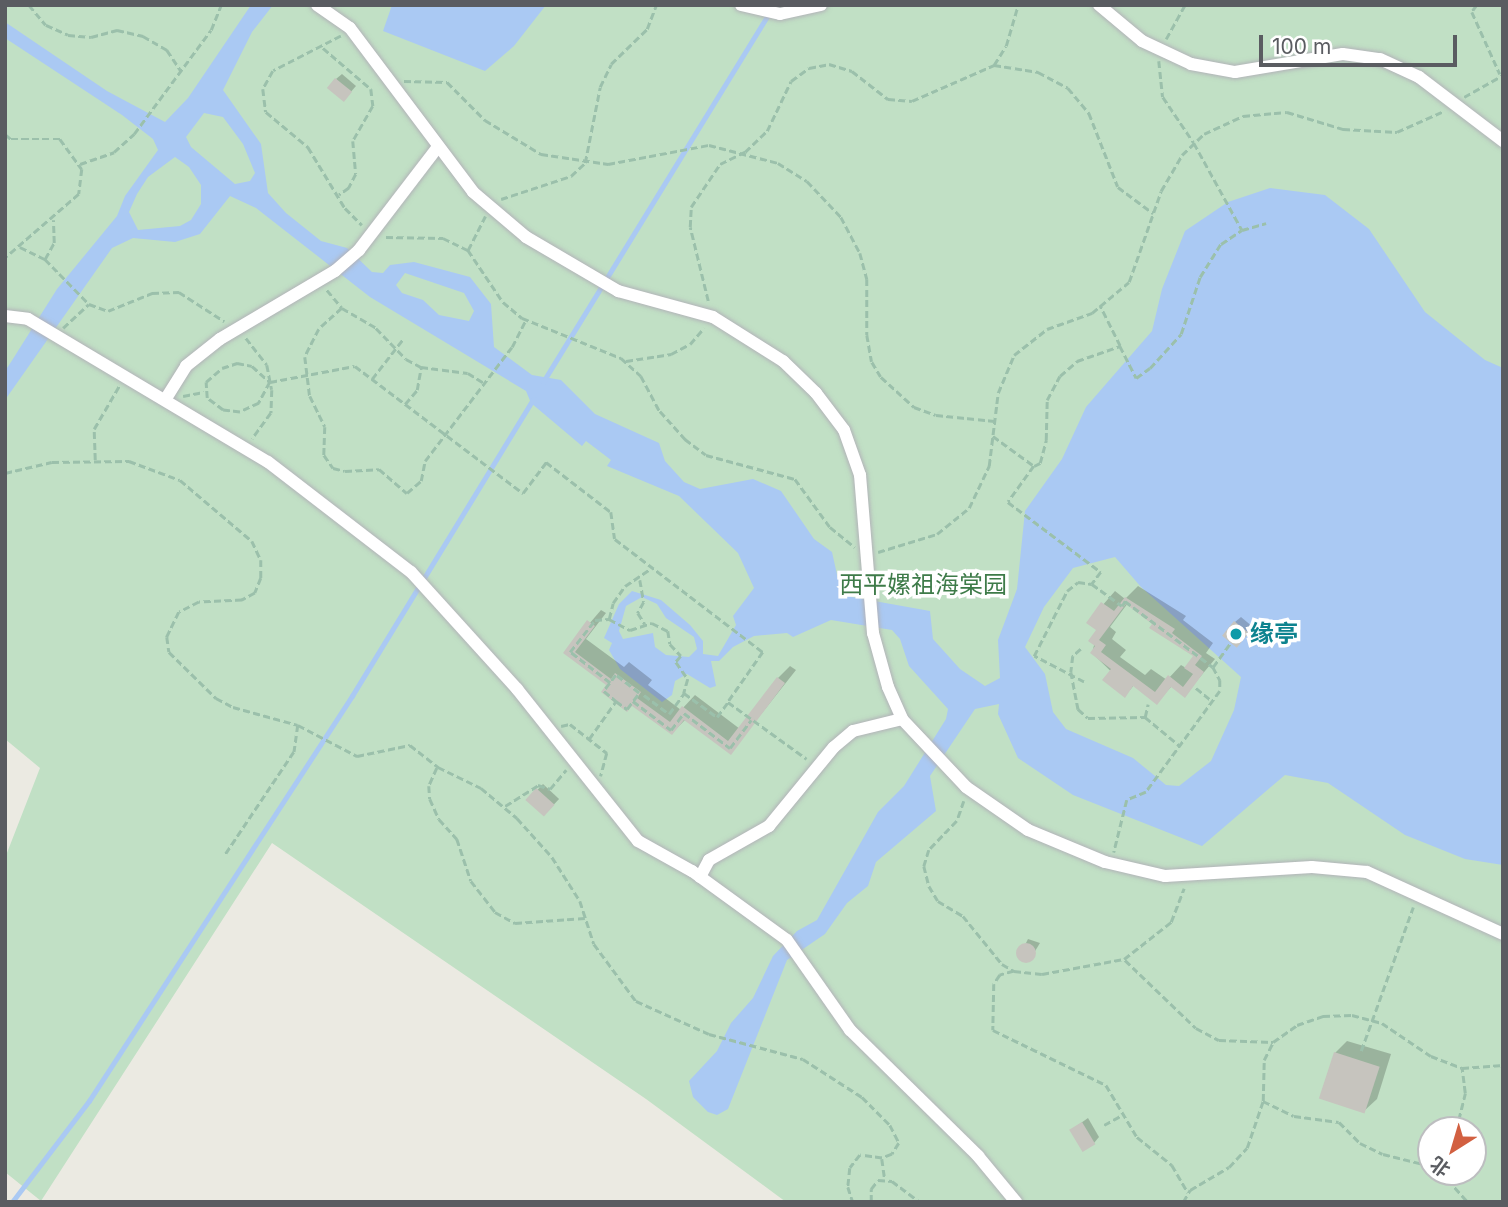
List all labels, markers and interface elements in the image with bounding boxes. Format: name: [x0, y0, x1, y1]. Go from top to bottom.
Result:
scale bar: [1263, 21, 1461, 65]
text: 100 m: [1272, 34, 1331, 59]
park label: 西平嫘祖海棠园: [839, 571, 1007, 599]
place label: 缘亭: [1250, 620, 1298, 648]
marker: 缘亭: [1228, 626, 1244, 642]
north arrow: [1417, 1116, 1487, 1186]
text: 北: [1426, 1152, 1455, 1181]

